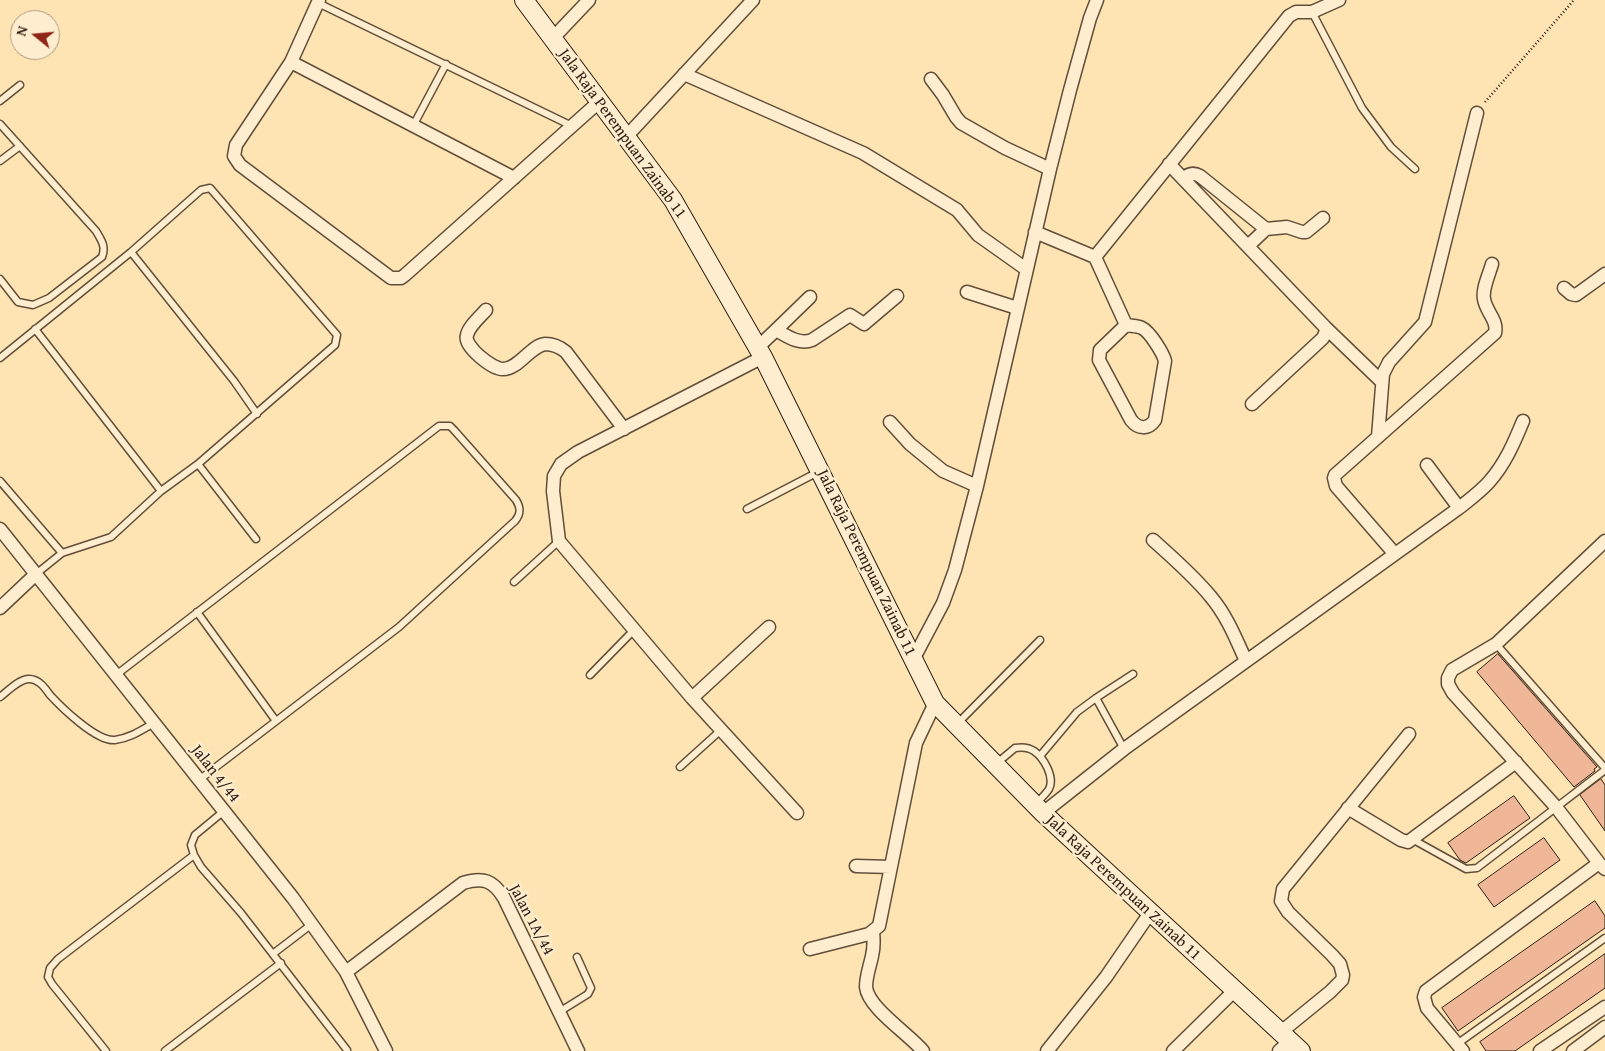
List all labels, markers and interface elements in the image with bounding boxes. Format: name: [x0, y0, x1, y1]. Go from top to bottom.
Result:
north arrow: [10, 10, 60, 60]
text: N: [11, 24, 33, 38]
street label: Jala Raja Perempuan Zainab 11: [554, 45, 690, 223]
street label: Jala Raja Perempuan Zainab 11: [812, 467, 920, 659]
street label: Jalan 4/44: [187, 741, 243, 807]
street label: Jala Raja Perempuan Zainab 11: [1041, 811, 1205, 965]
street label: Jalan 1A/44: [504, 881, 558, 959]

